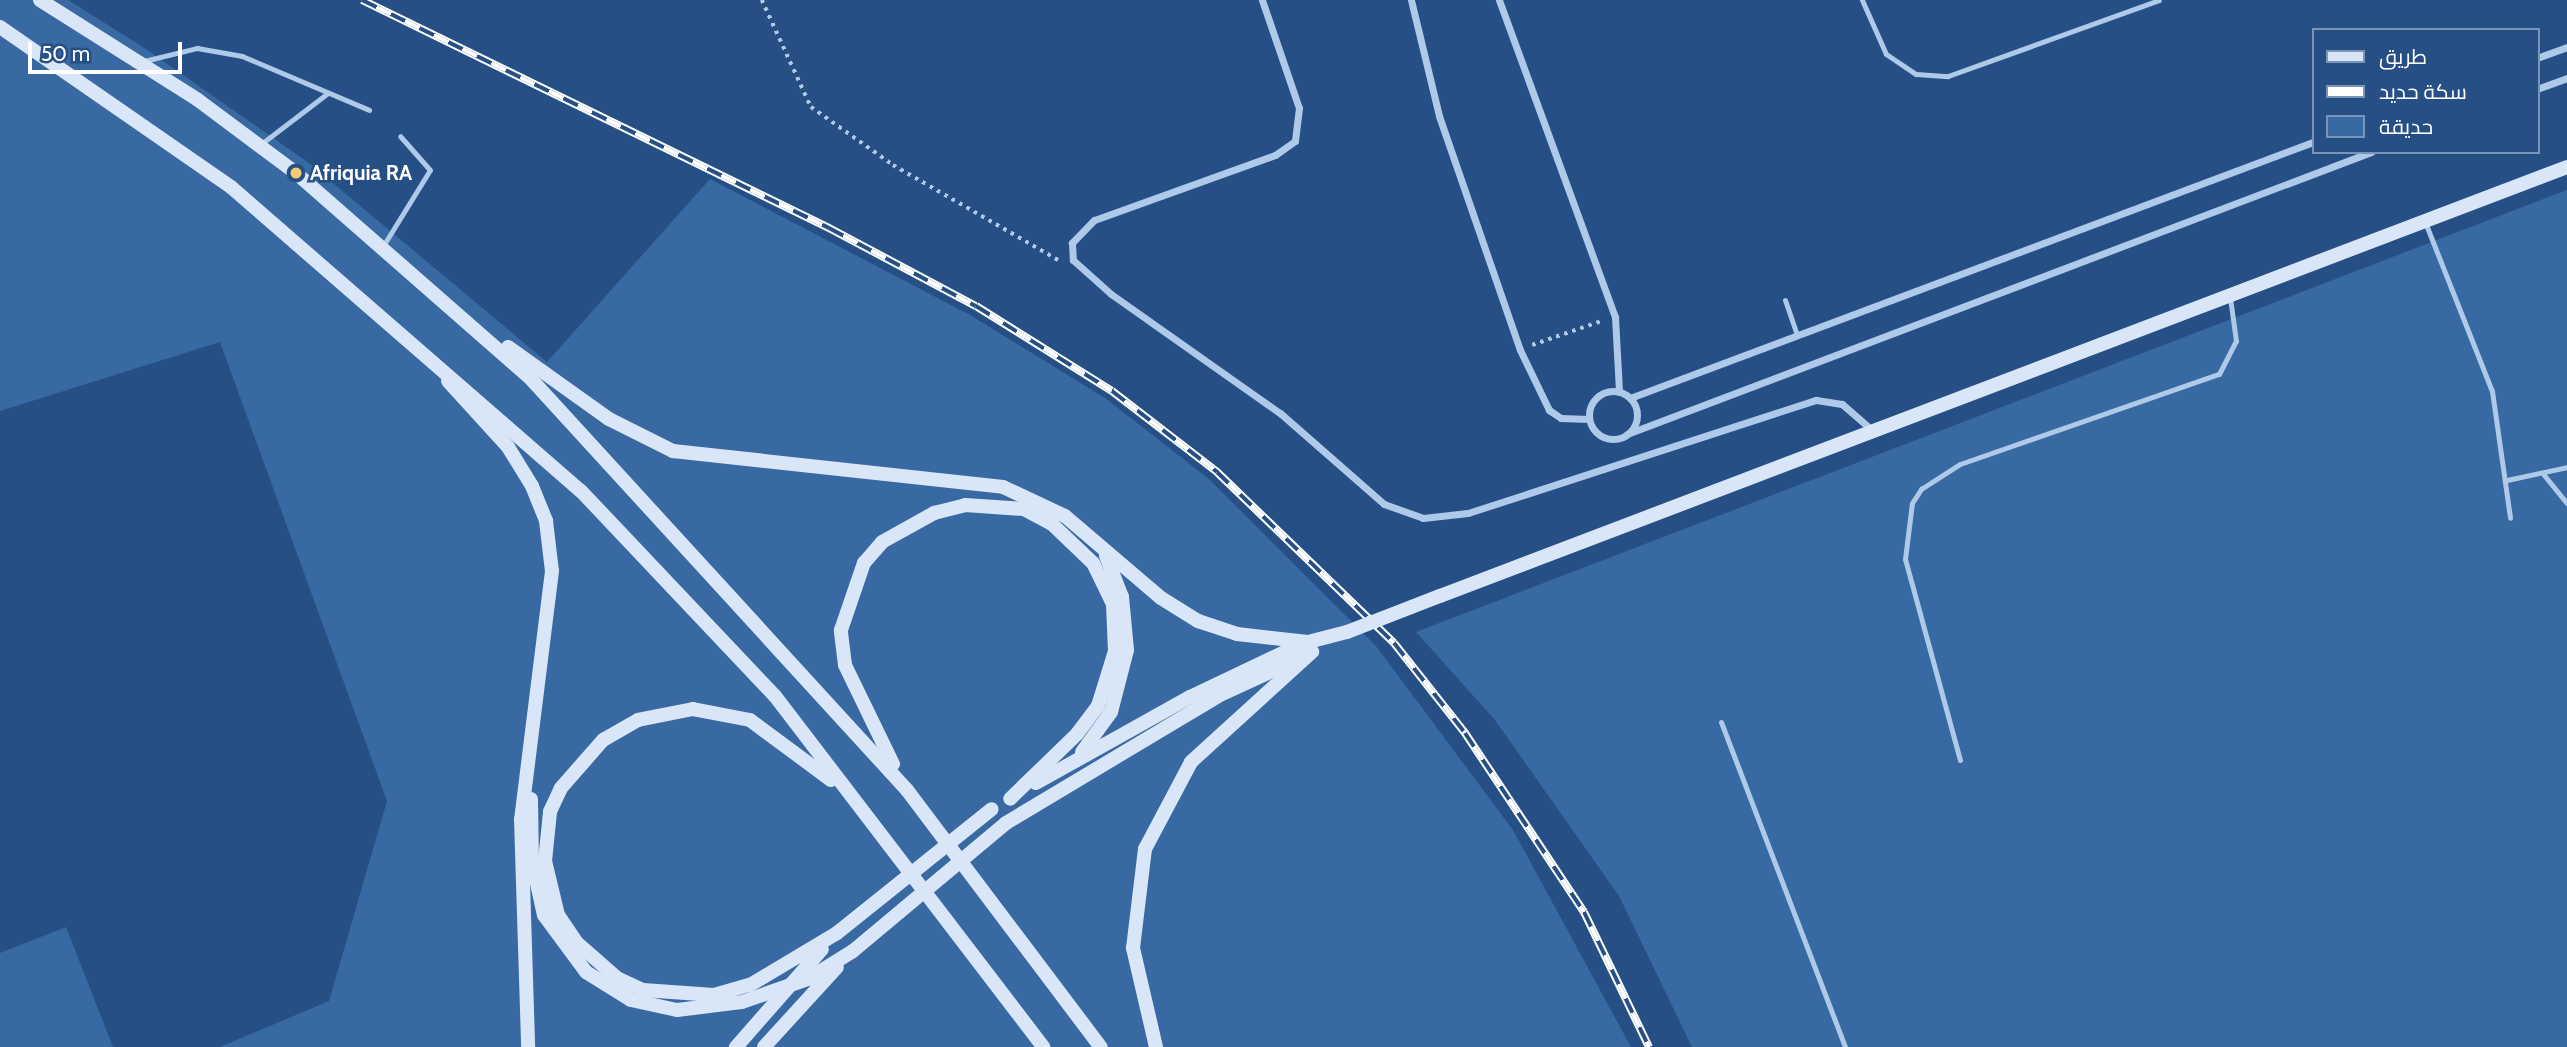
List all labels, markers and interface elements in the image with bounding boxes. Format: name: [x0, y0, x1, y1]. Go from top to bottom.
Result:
scale bar: [32, 28, 186, 72]
legend: [2312, 28, 2539, 154]
text: 50 m: [41, 41, 90, 66]
text: طريق: [2379, 44, 2427, 69]
text: سكة حديد: [2379, 79, 2467, 104]
text: حديقة: [2379, 114, 2433, 139]
place label: Afriquia RA: [310, 160, 412, 186]
marker: Afriquia RA: [288, 165, 304, 181]

